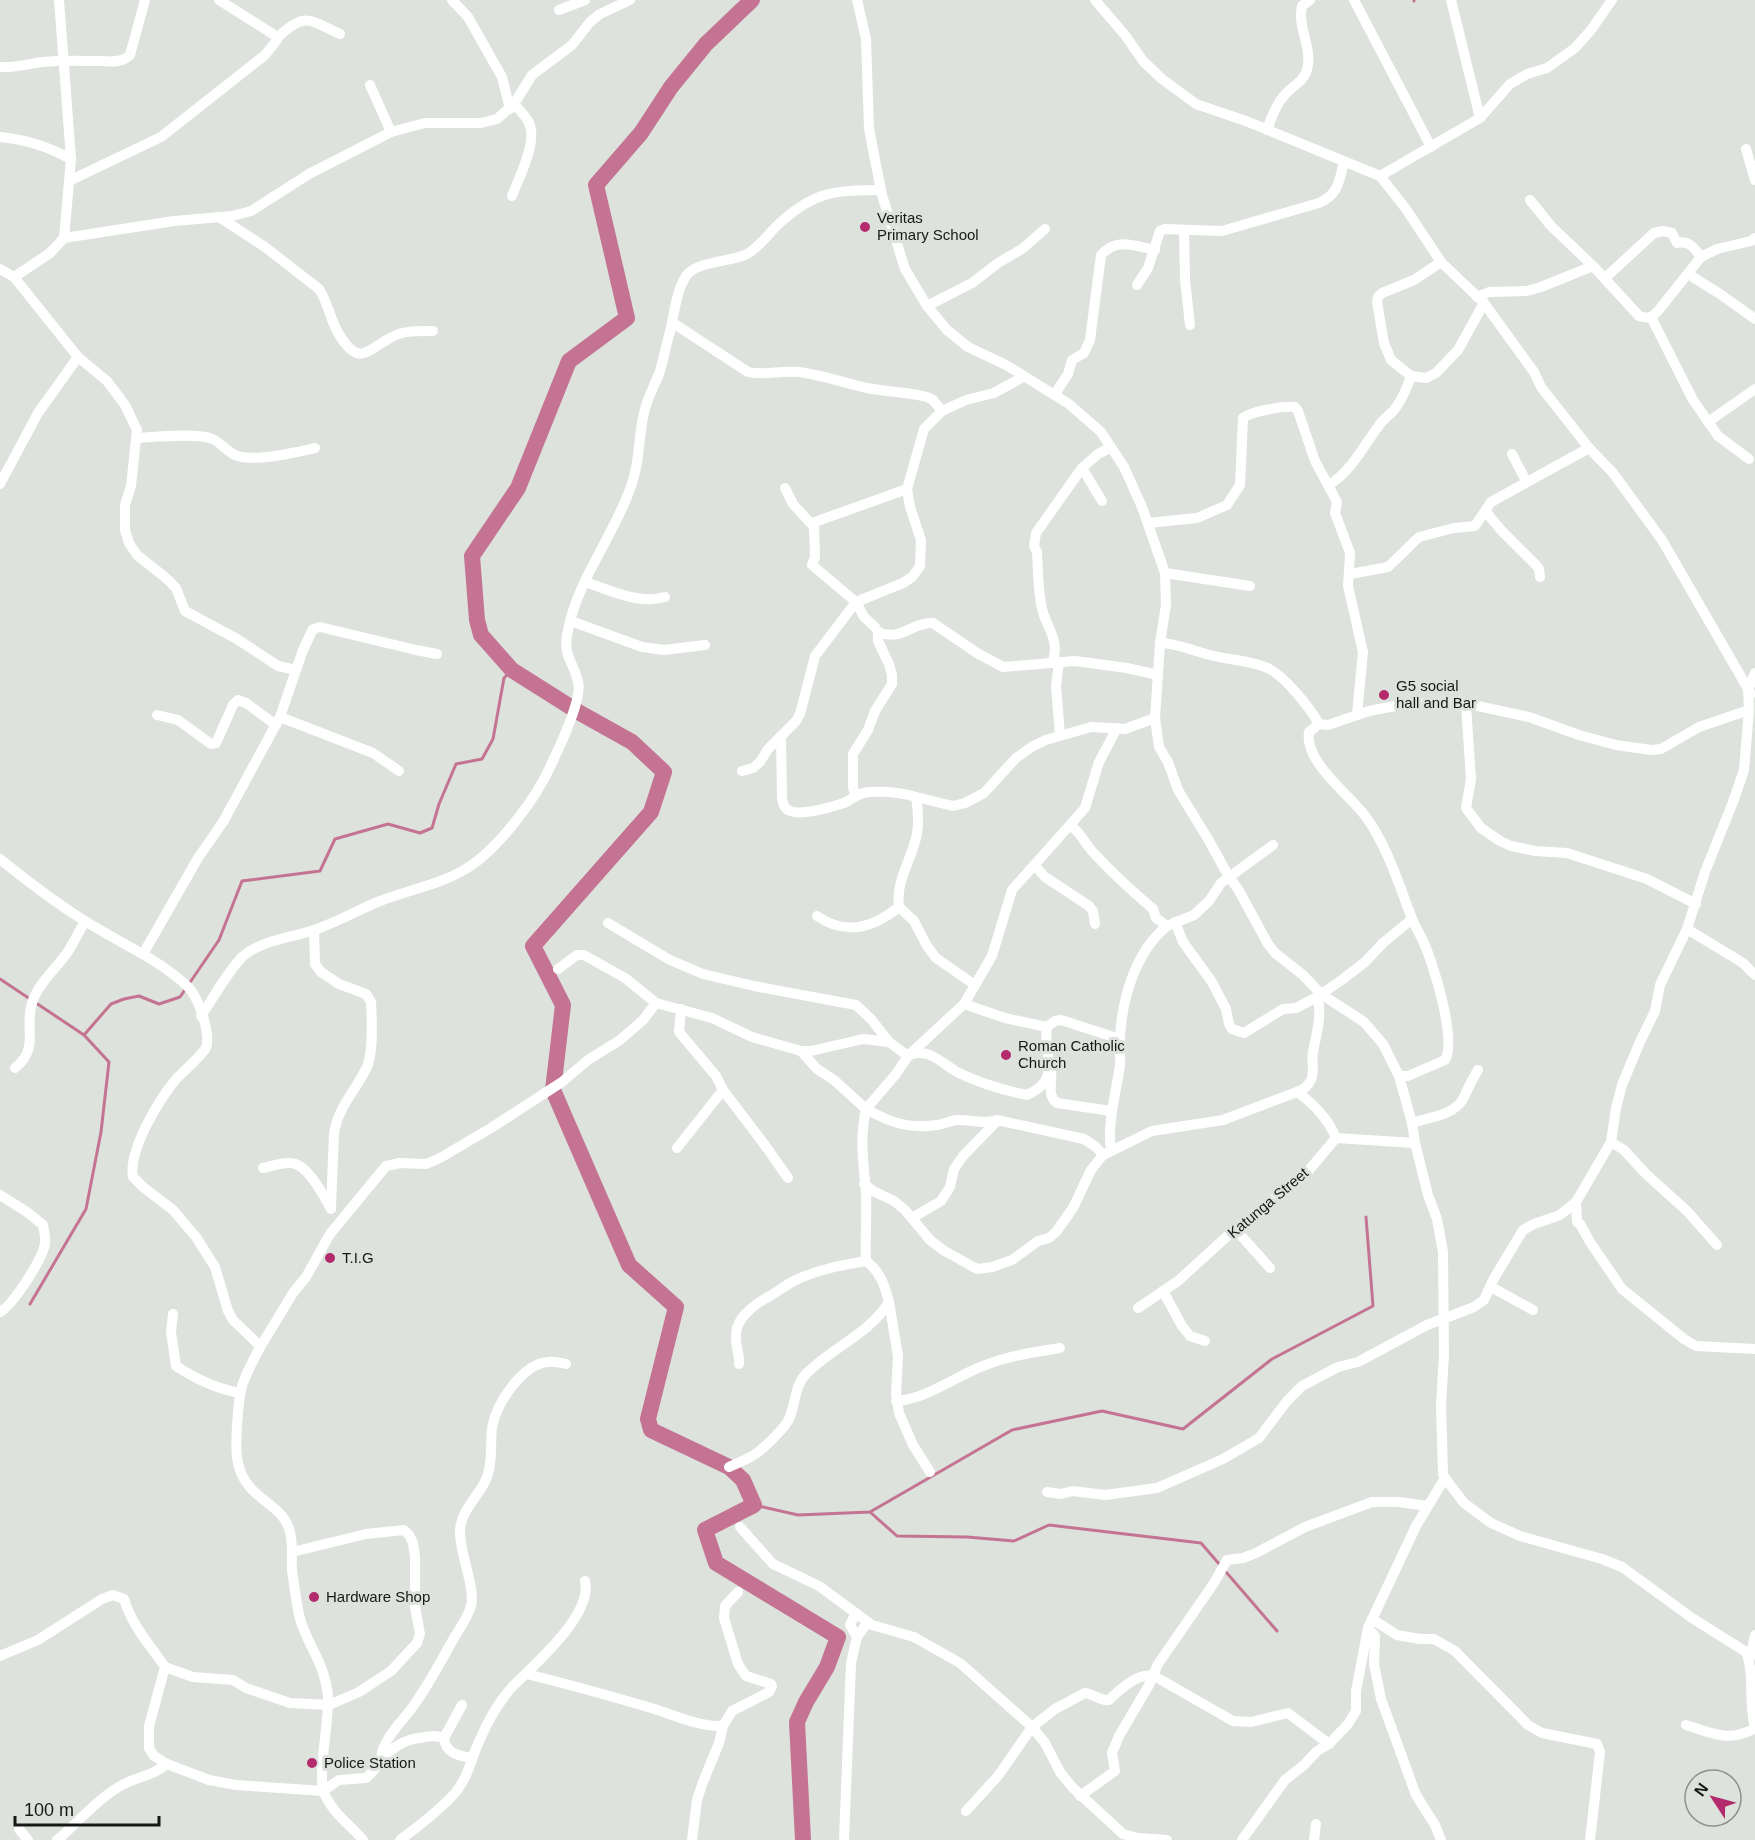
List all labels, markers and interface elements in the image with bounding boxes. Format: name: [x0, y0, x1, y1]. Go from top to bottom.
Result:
place label: Veritas Primary School: [877, 209, 979, 243]
marker: Veritas Primary School: [858, 220, 872, 234]
place label: G5 social hall and Bar: [1396, 677, 1476, 711]
marker: G5 social hall and Bar: [1377, 688, 1391, 702]
place label: Roman Catholic Church: [1018, 1037, 1125, 1071]
marker: Roman Catholic Church: [999, 1048, 1013, 1062]
street label: Katunga Street: [1224, 1163, 1312, 1241]
place label: T.I.G: [342, 1249, 374, 1266]
marker: T.I.G: [323, 1251, 337, 1265]
place label: Hardware Shop: [326, 1588, 430, 1605]
marker: Hardware Shop: [307, 1590, 321, 1604]
place label: Police Station: [324, 1754, 416, 1771]
marker: Police Station: [305, 1756, 319, 1770]
north arrow: [1683, 1768, 1743, 1828]
text: N: [1691, 1780, 1712, 1799]
scale bar: [15, 1789, 159, 1827]
text: 100 m: [24, 1800, 74, 1820]

